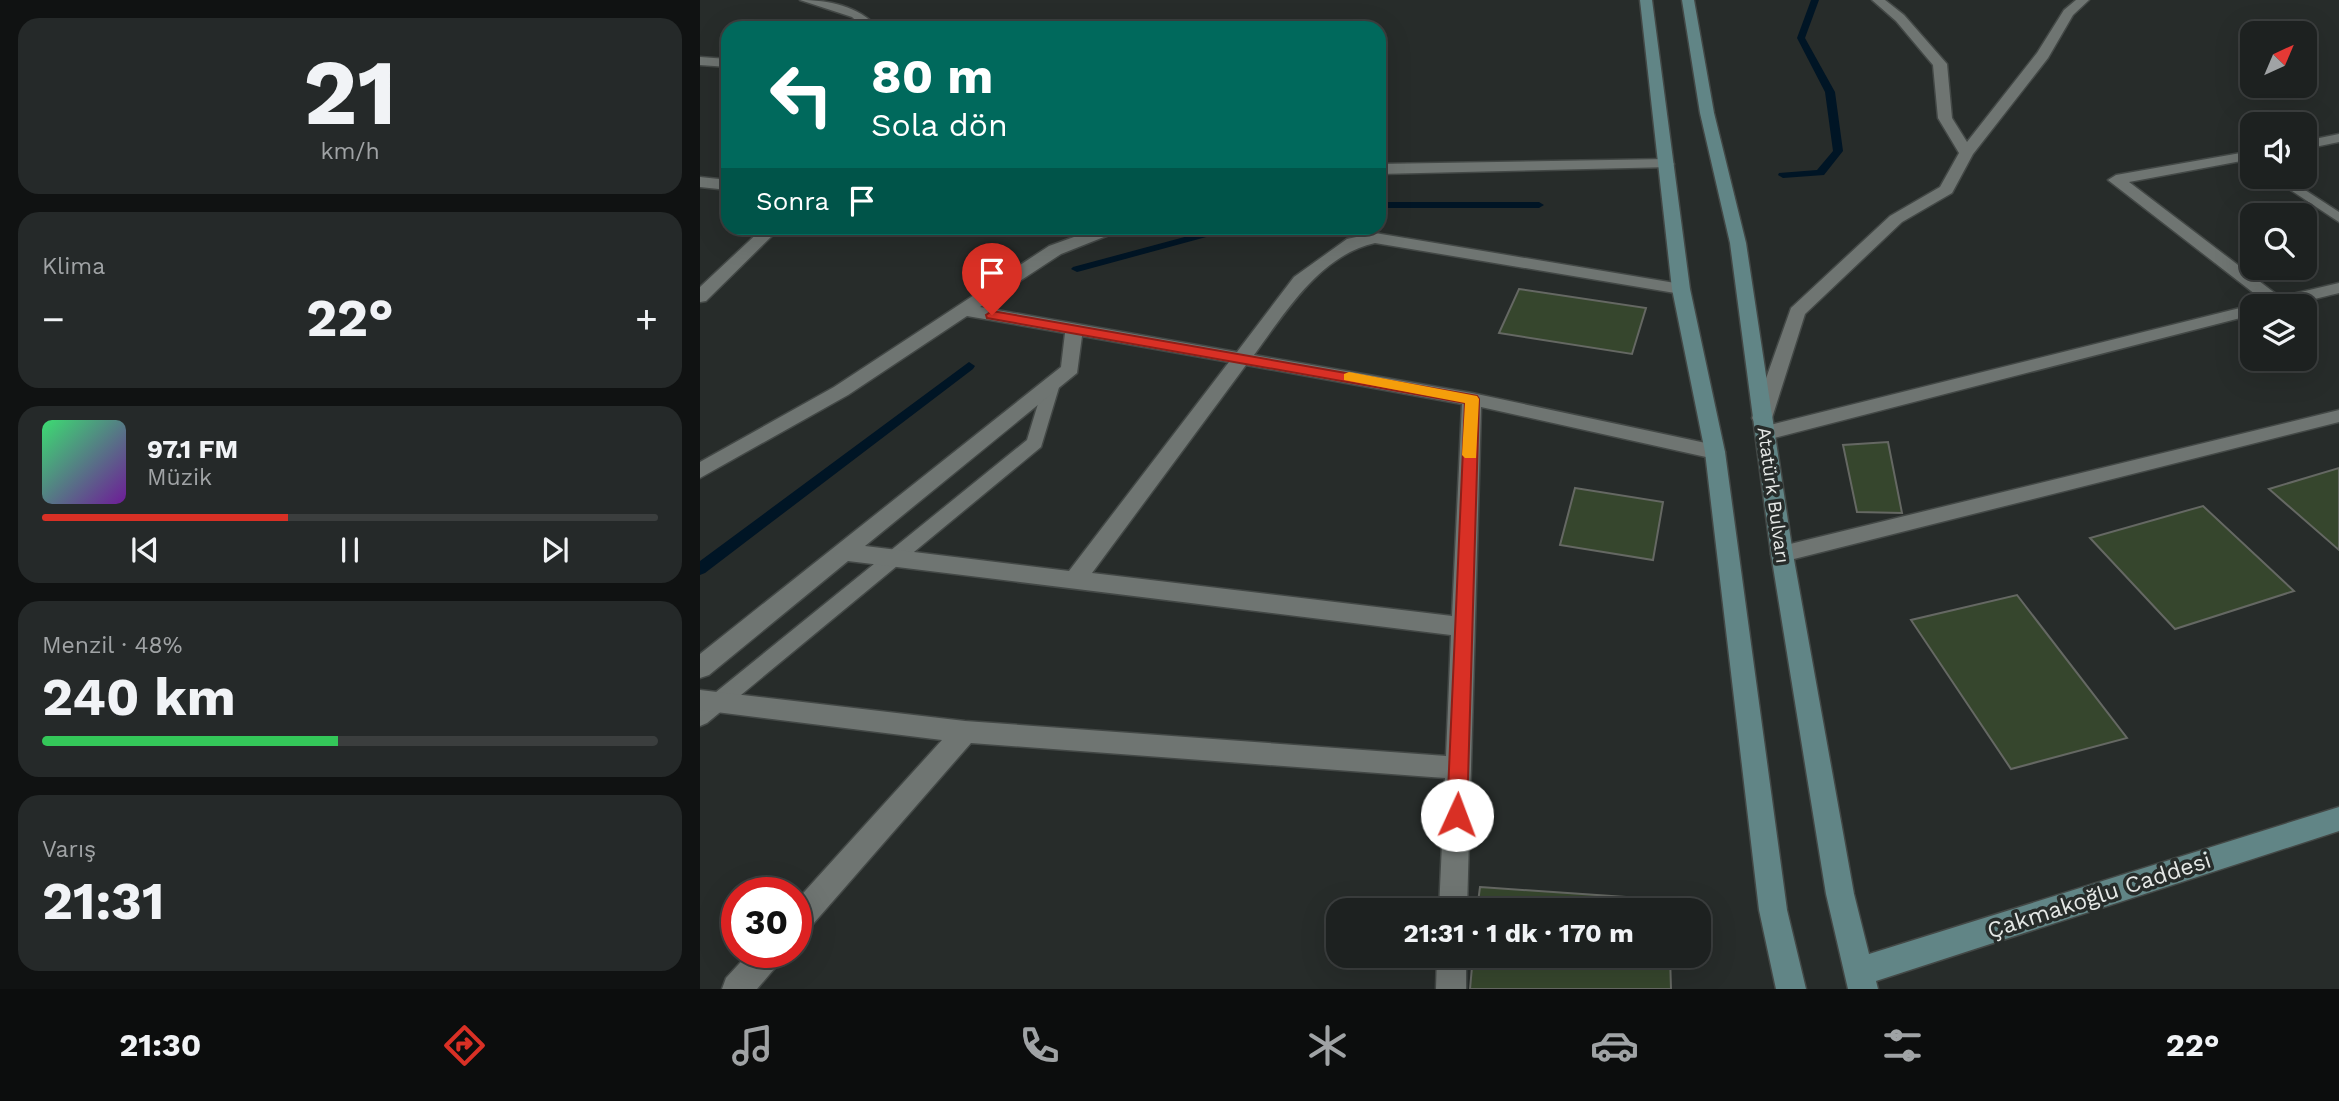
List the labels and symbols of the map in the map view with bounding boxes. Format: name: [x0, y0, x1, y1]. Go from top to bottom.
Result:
north arrow: [2240, 21, 2317, 98]
pin: [962, 243, 1022, 315]
street label: Atatürk Bulvarı: [1753, 426, 1794, 565]
position arrow: [1420, 778, 1494, 852]
street label: Çakmakoğlu Caddesi: [1984, 847, 2214, 944]
speed limit sign: 30: [721, 877, 812, 968]

